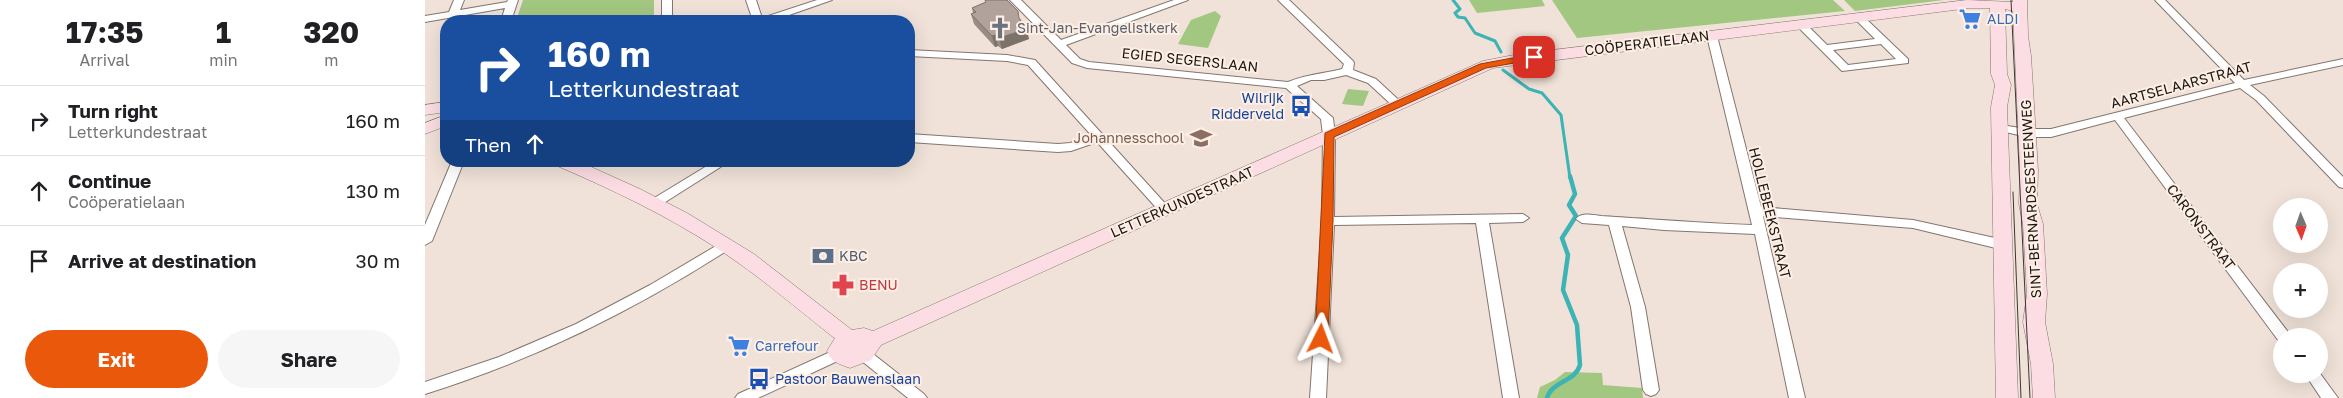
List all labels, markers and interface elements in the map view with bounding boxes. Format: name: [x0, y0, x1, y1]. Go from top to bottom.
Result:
supermarket icon: ALDI: [1957, 6, 1983, 32]
place label: ALDI: [1987, 10, 2019, 27]
text: 17:35: [66, 14, 144, 50]
text: 1: [216, 14, 231, 50]
text: 320: [303, 14, 359, 50]
church icon: Sint-Jan-Evangelistkerk: [987, 15, 1013, 41]
place label: Sint-Jan-Evangelistkerk: [1017, 19, 1178, 36]
street label: COÖPERATIELAAN: [1584, 26, 1710, 59]
text: 160 m: [548, 33, 650, 75]
icon: right: [465, 35, 530, 100]
pin: [1513, 36, 1555, 78]
icon: arrive: [1520, 43, 1548, 71]
street label: EGIED SEGERSLAAN: [1121, 44, 1259, 75]
text: Arrival: [80, 50, 130, 70]
text: min: [209, 50, 238, 70]
text: m: [324, 50, 338, 70]
street label: AARTSELAARSTRAAT: [2109, 57, 2253, 111]
text: Letterkundestraat: [548, 75, 740, 102]
place label: Wilrijk Ridderveld: [1211, 89, 1284, 122]
bus stop icon: Wilrijk Ridderveld: [1288, 93, 1314, 119]
text: Turn right: [68, 99, 158, 122]
street label: SINT-BERNARDSESTEENWEG: [2017, 99, 2044, 299]
icon: right: [25, 107, 53, 135]
text: 160 m: [346, 109, 400, 132]
text: Letterkundestraat: [68, 122, 207, 142]
school or university icon: Johannesschool: [1188, 125, 1214, 151]
place label: Johannesschool: [1074, 129, 1184, 146]
icon: ahead: [521, 130, 549, 158]
text: Then: [465, 133, 511, 156]
street label: HOLLEBEEKSTRAAT: [1746, 145, 1795, 281]
street label: LETTERKUNDESTRAAT: [1107, 162, 1256, 241]
text: Continue: [68, 169, 151, 192]
icon: ahead: [25, 177, 53, 205]
text: 130 m: [346, 179, 400, 202]
street label: CARONSTRAAT: [2164, 181, 2239, 273]
text: Coöperatielaan: [68, 192, 185, 212]
north arrow: [2273, 198, 2327, 252]
map controls: [2273, 198, 2328, 383]
bank icon: KBC: [810, 243, 836, 269]
icon: arrive: [25, 247, 53, 275]
place label: KBC: [839, 247, 868, 264]
text: Arrive at destination: [68, 249, 256, 272]
text: 30 m: [356, 249, 400, 272]
button: +: [2273, 263, 2328, 318]
pharmacy icon: BENU: [830, 272, 856, 298]
place label: BENU: [859, 276, 898, 293]
position arrow: [1294, 312, 1346, 364]
button: −: [2273, 328, 2328, 383]
button: Exit: [25, 330, 208, 388]
button: Share: [218, 330, 400, 388]
supermarket icon: Carrefour: [726, 333, 752, 359]
place label: Carrefour: [755, 337, 819, 354]
bus stop icon: Pastoor Bauwenslaan: [746, 366, 772, 392]
place label: Pastoor Bauwenslaan: [775, 370, 921, 387]

